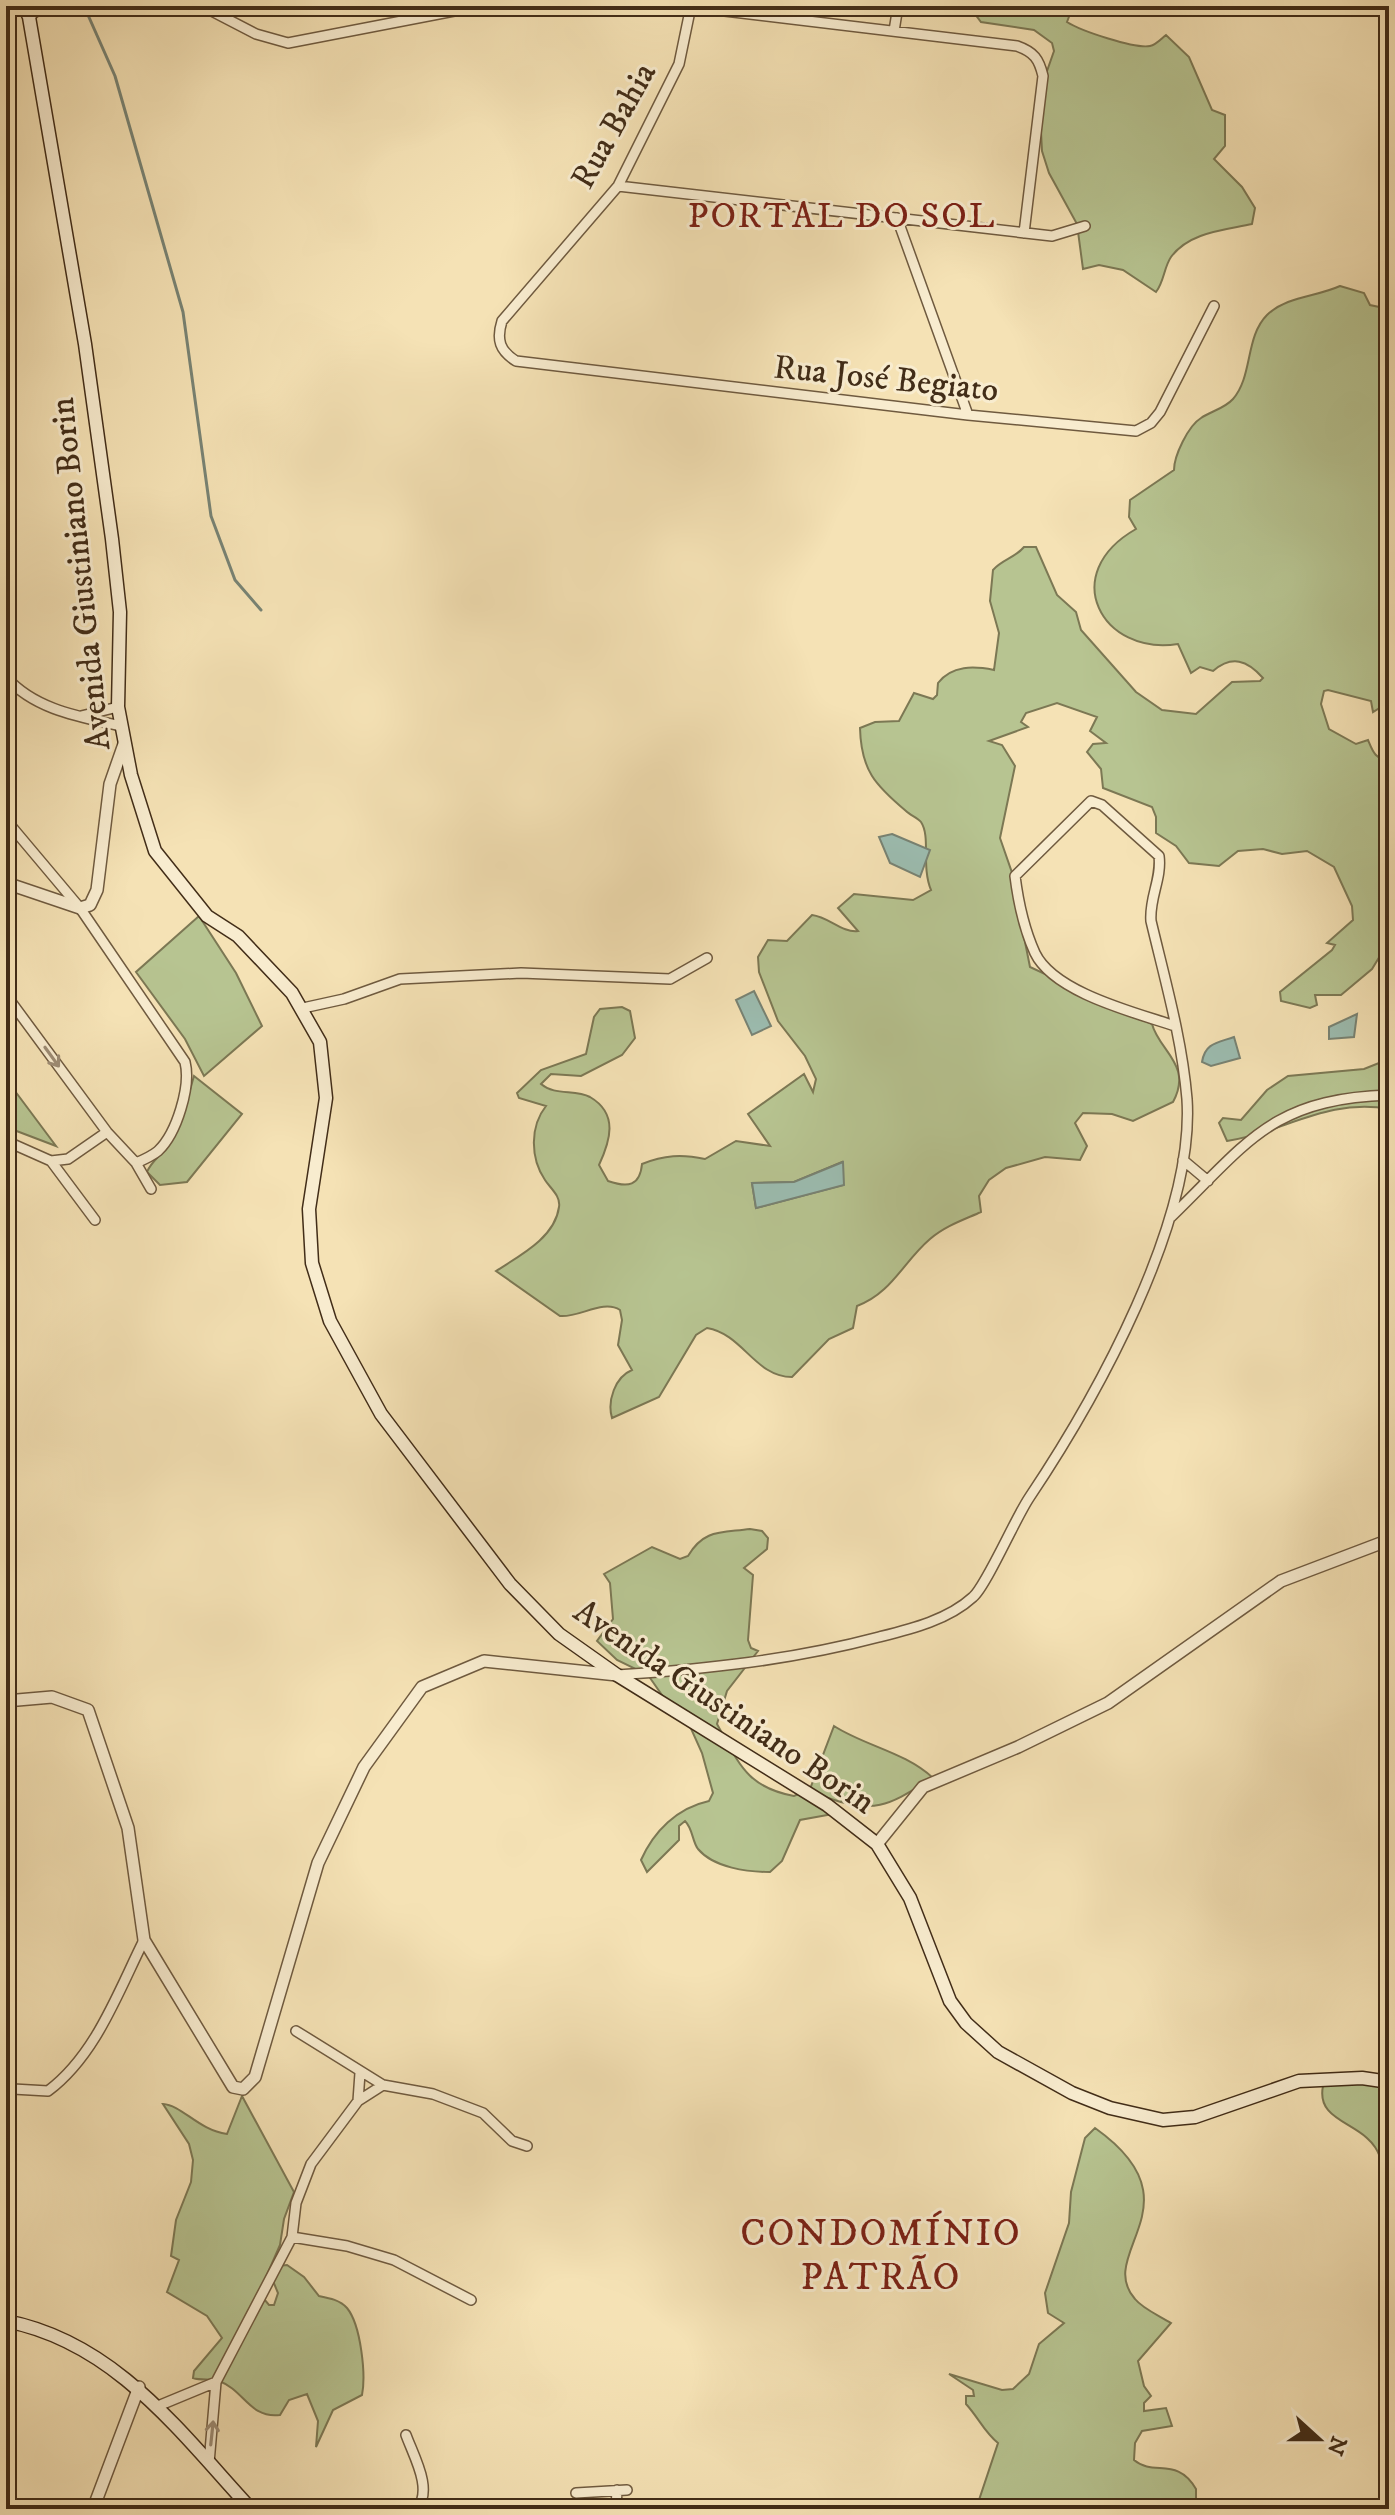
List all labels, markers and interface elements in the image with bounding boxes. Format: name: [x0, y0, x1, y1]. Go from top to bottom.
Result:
street label: Rua Bahia: [562, 55, 666, 196]
district label: PORTAL DO SOL: [688, 194, 996, 239]
street label: Rua José Begiato: [772, 346, 1000, 412]
street label: Avenida Giustiniano Borin: [42, 395, 120, 753]
one-way arrow: [44, 1046, 60, 1068]
street label: Avenida Giustiniano Borin: [565, 1590, 883, 1824]
district label: CONDOMÍNIO PATRÃO: [740, 2210, 1022, 2302]
north arrow: [1279, 2399, 1359, 2479]
one-way arrow: [205, 2420, 220, 2447]
text: N: [1320, 2432, 1352, 2459]

